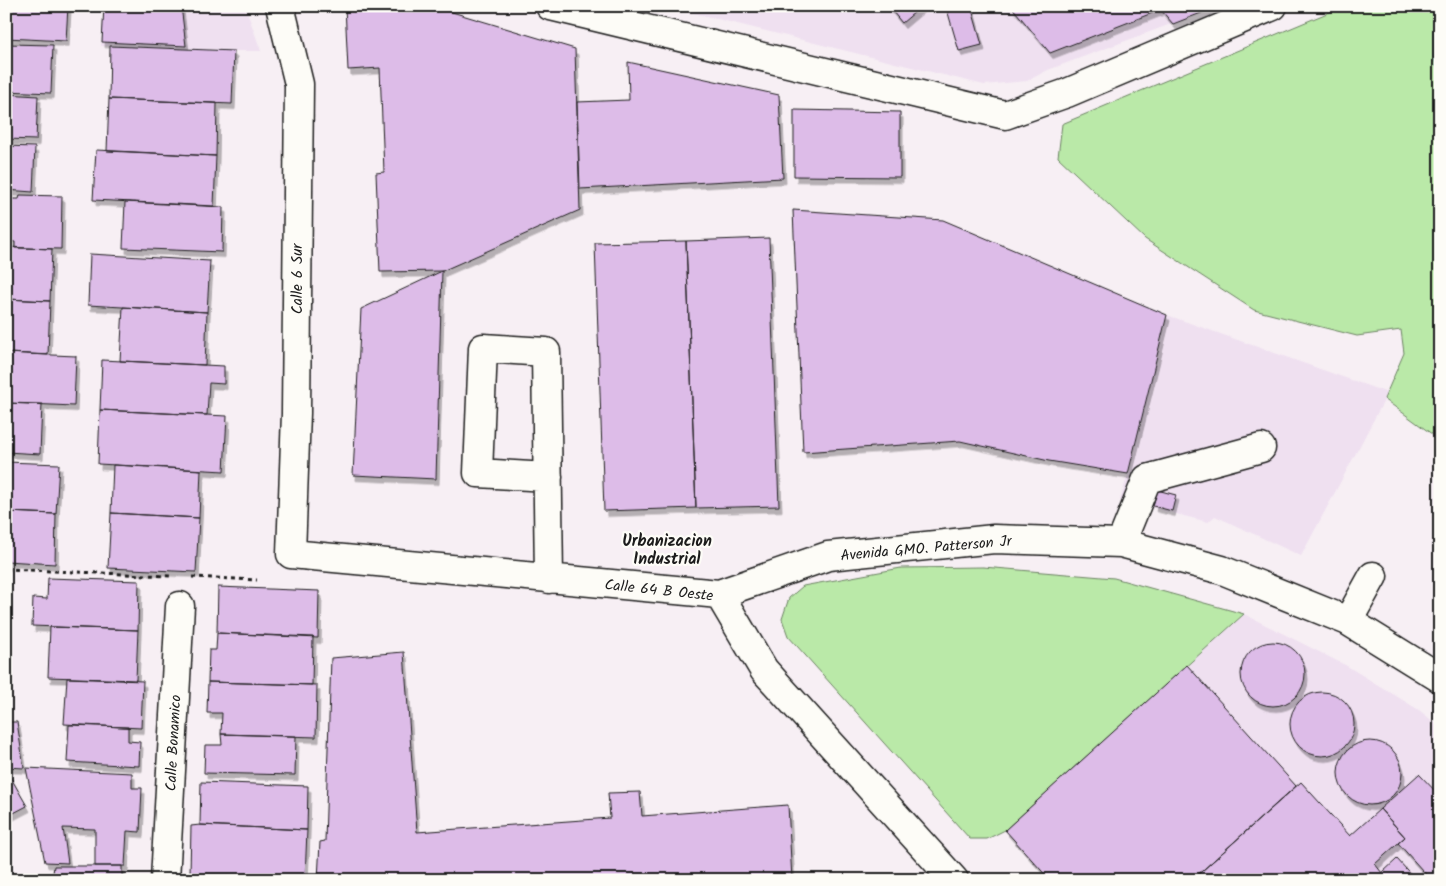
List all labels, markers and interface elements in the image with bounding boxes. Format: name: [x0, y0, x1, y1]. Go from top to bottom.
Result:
street label: Calle 6 Sur: [286, 243, 310, 314]
district label: Urbanizacion Industrial: [622, 529, 712, 572]
street label: Avenida GMO. Patterson Jr: [839, 529, 1014, 568]
street label: Calle 64 B Oeste: [603, 573, 715, 609]
street label: Calle Bonamico: [159, 694, 189, 792]

